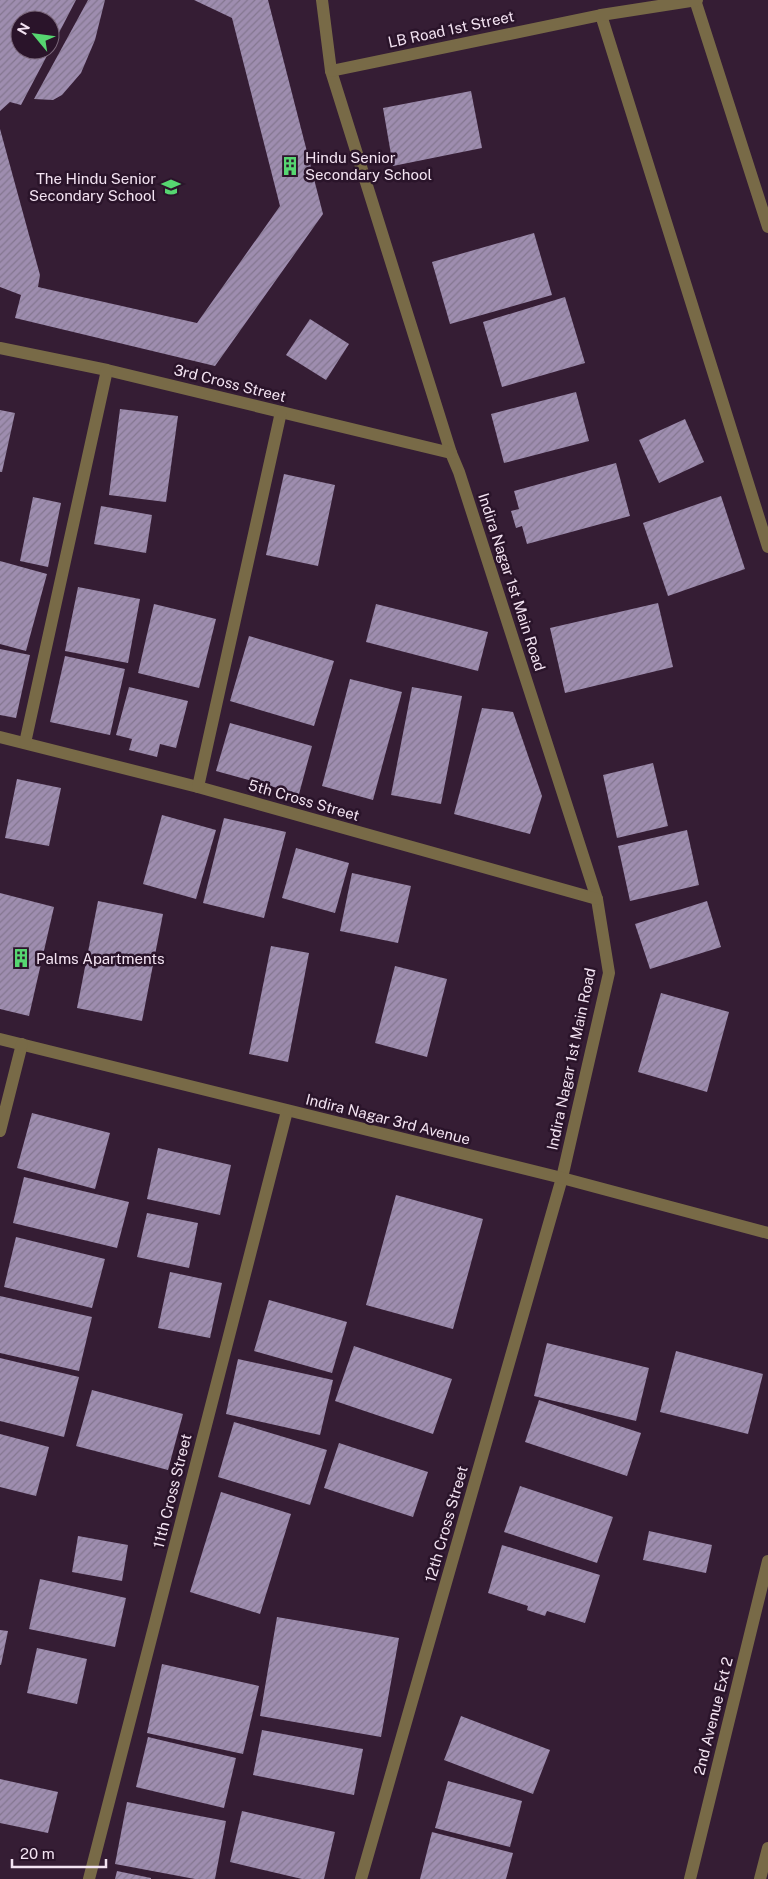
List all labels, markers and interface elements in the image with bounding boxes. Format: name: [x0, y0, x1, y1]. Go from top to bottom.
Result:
street label: LB Road 1st Street: [386, 7, 516, 51]
north arrow: [10, 10, 60, 60]
text: N: [14, 20, 33, 37]
place label: Hindu Senior Secondary School: [305, 149, 432, 183]
building icon: Hindu Senior Secondary School: [279, 155, 301, 177]
place label: The Hindu Senior Secondary School: [29, 170, 156, 204]
school or university icon: The Hindu Senior Secondary School: [160, 176, 182, 198]
street label: 3rd Cross Street: [172, 361, 288, 405]
street label: Indira Nagar 1st Main Road: [475, 491, 549, 673]
street label: 5th Cross Street: [246, 776, 362, 824]
building icon: Palms Apartments: [10, 947, 32, 969]
place label: Palms Apartments: [36, 950, 165, 967]
street label: Indira Nagar 1st Main Road: [543, 966, 599, 1152]
street label: Indira Nagar 3rd Avenue: [304, 1090, 472, 1148]
street label: 11th Cross Street: [150, 1432, 194, 1550]
street label: 12th Cross Street: [421, 1464, 471, 1584]
street label: 2nd Avenue Ext 2: [690, 1655, 736, 1777]
scale bar: [12, 1836, 106, 1868]
text: 20 m: [20, 1845, 55, 1862]

